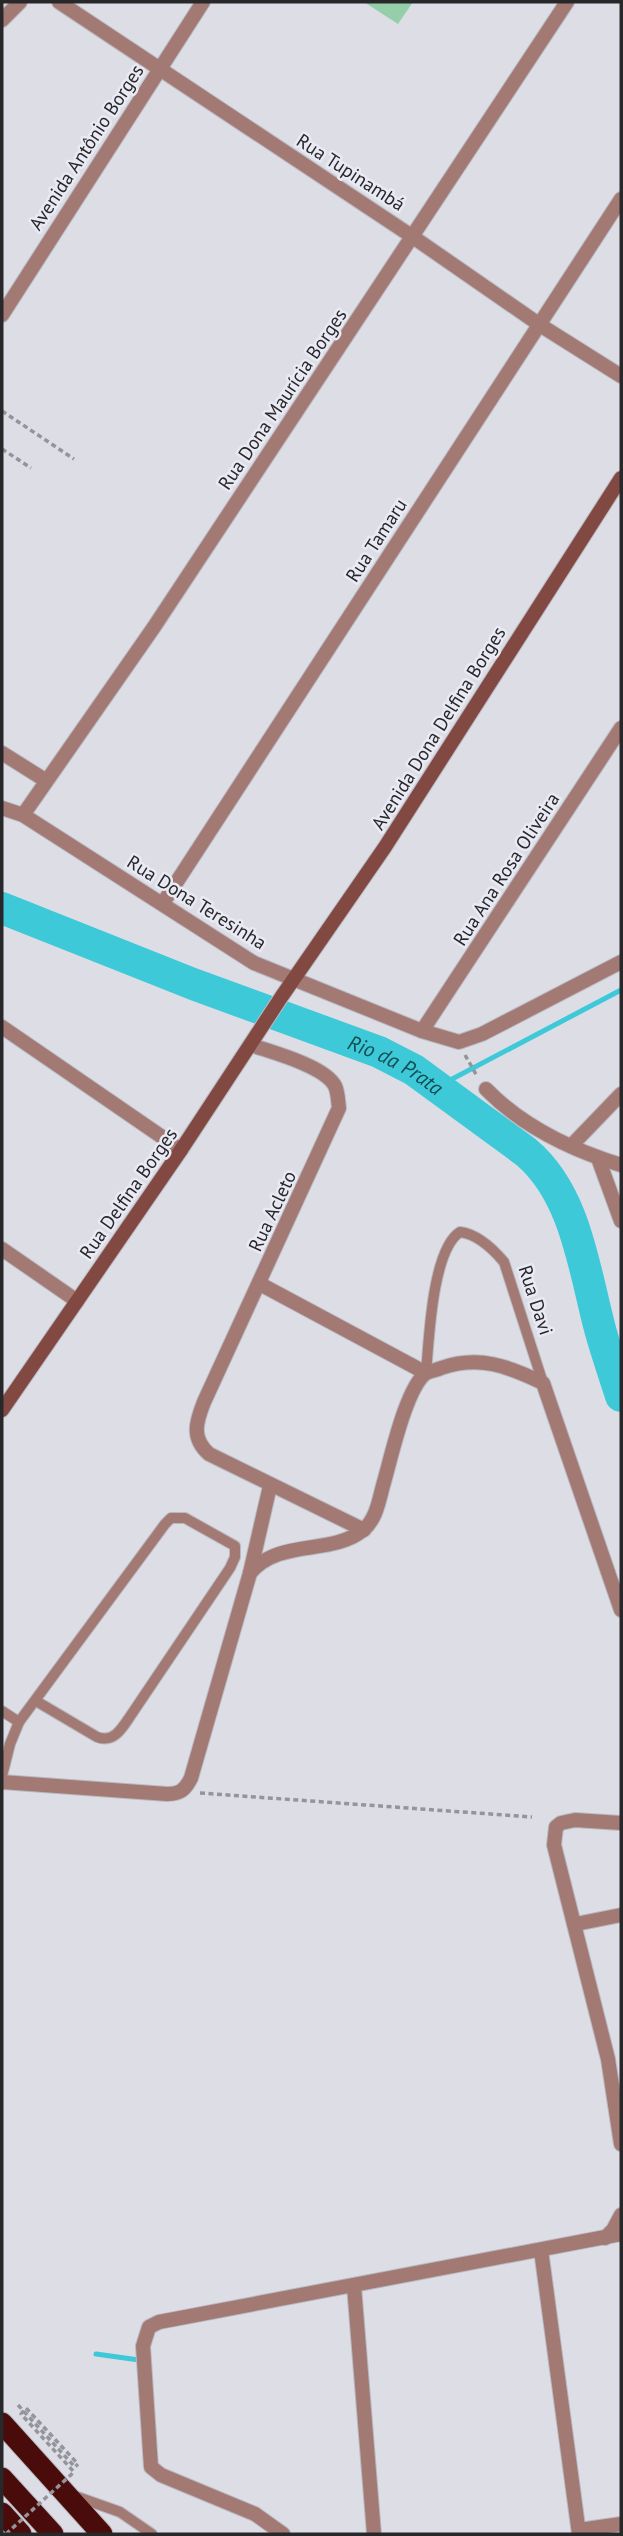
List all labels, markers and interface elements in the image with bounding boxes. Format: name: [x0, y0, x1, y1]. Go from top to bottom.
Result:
street label: Avenida Antônio Borges: [23, 60, 149, 234]
street label: Rua Tupinambá: [292, 128, 410, 216]
street label: Rua Dona Maurícia Borges: [212, 304, 352, 494]
street label: Rua Tamaru: [340, 494, 412, 586]
street label: Avenida Dona Delfina Borges: [366, 622, 510, 834]
street label: Rua Ana Rosa Oliveira: [448, 788, 564, 950]
street label: Rua Dona Teresinha: [123, 849, 271, 955]
water label: Rio da Prata: [344, 1028, 450, 1101]
street label: Rua Delfina Borges: [74, 1123, 182, 1263]
street label: Rua Acleto: [243, 1167, 301, 1255]
street label: Rua Davi: [513, 1262, 559, 1338]

